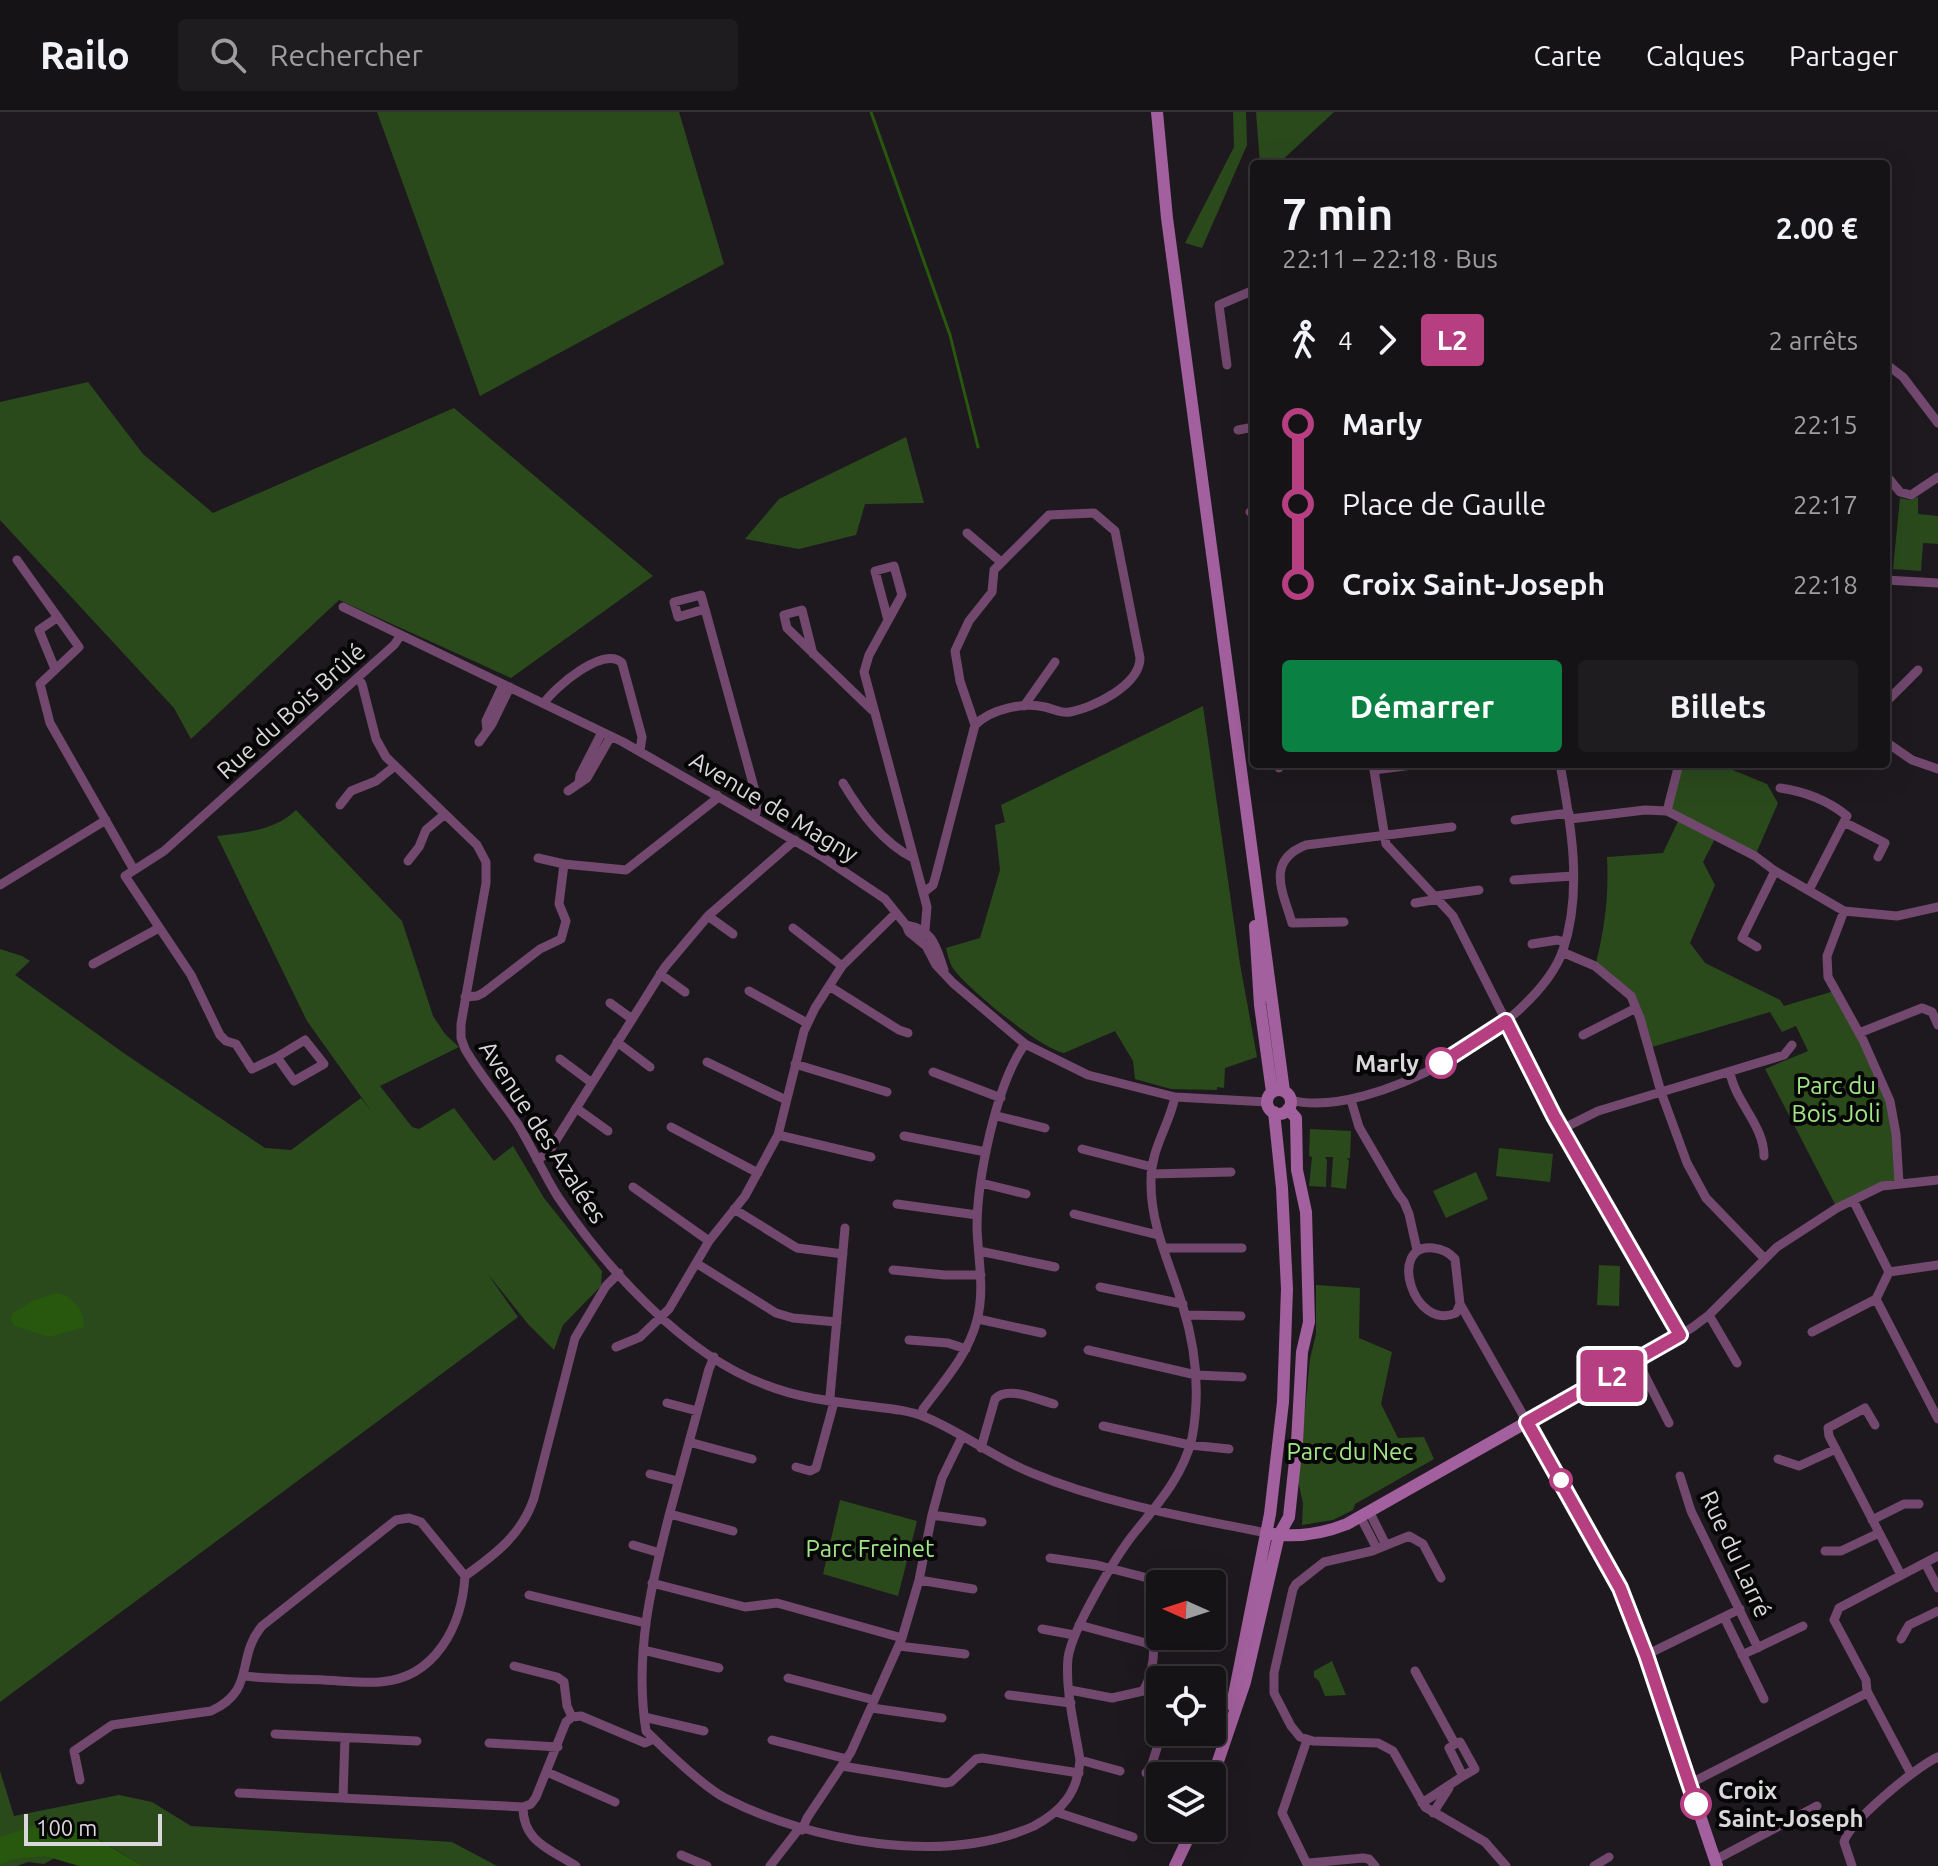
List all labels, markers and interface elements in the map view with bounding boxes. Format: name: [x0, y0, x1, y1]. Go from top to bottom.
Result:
search box: [178, 19, 738, 91]
icon: search: [206, 33, 250, 77]
text: Railo: [40, 34, 130, 76]
text: Rechercher: [270, 38, 423, 72]
text: Carte: [1533, 40, 1602, 71]
text: Calques: [1646, 40, 1745, 71]
text: Partager: [1789, 40, 1898, 71]
text: 7 min: [1282, 189, 1393, 238]
text: 2.00 €: [1776, 211, 1858, 245]
text: 22:11 – 22:18 · Bus: [1282, 244, 1498, 273]
icon: walk: [1282, 318, 1326, 362]
icon: forward: [1365, 318, 1409, 362]
text: L2: [1437, 324, 1468, 355]
text: 4: [1338, 326, 1353, 355]
text: 2 arrêts: [1768, 326, 1858, 355]
text: Marly: [1342, 407, 1422, 441]
text: 22:15: [1793, 410, 1858, 439]
text: Place de Gaulle: [1342, 487, 1546, 521]
text: 22:17: [1793, 490, 1858, 519]
text: Croix Saint-Joseph: [1342, 567, 1605, 601]
text: 22:18: [1793, 570, 1858, 599]
street label: Rue du Bois Brûlé: [212, 638, 370, 784]
button: Démarrer: [1282, 660, 1562, 752]
button: Billets: [1578, 660, 1858, 752]
street label: Avenue de Magny: [685, 746, 863, 868]
street label: Avenue des Azalées: [474, 1036, 612, 1228]
marker: Marly: [1426, 1048, 1456, 1078]
place label: Marly: [1355, 1050, 1419, 1077]
park label: Parc du Bois Joli: [1792, 1072, 1881, 1127]
line badge: L2: [1576, 1350, 1648, 1402]
text: L2: [1596, 1360, 1628, 1391]
park label: Parc du Nec: [1287, 1438, 1413, 1465]
unlabelled marker: [1550, 1469, 1572, 1491]
street label: Rue du Larré: [1695, 1486, 1777, 1622]
park label: Parc Freinet: [806, 1535, 935, 1562]
north arrow: [1146, 1570, 1226, 1650]
map controls: [1146, 1570, 1226, 1842]
button: locate: [1146, 1666, 1226, 1746]
button: layers: [1146, 1762, 1226, 1842]
place label: Croix Saint-Joseph: [1718, 1777, 1864, 1832]
marker: Croix Saint-Joseph: [1681, 1789, 1711, 1819]
scale bar: [24, 1810, 162, 1846]
text: 100 m: [36, 1815, 97, 1840]

